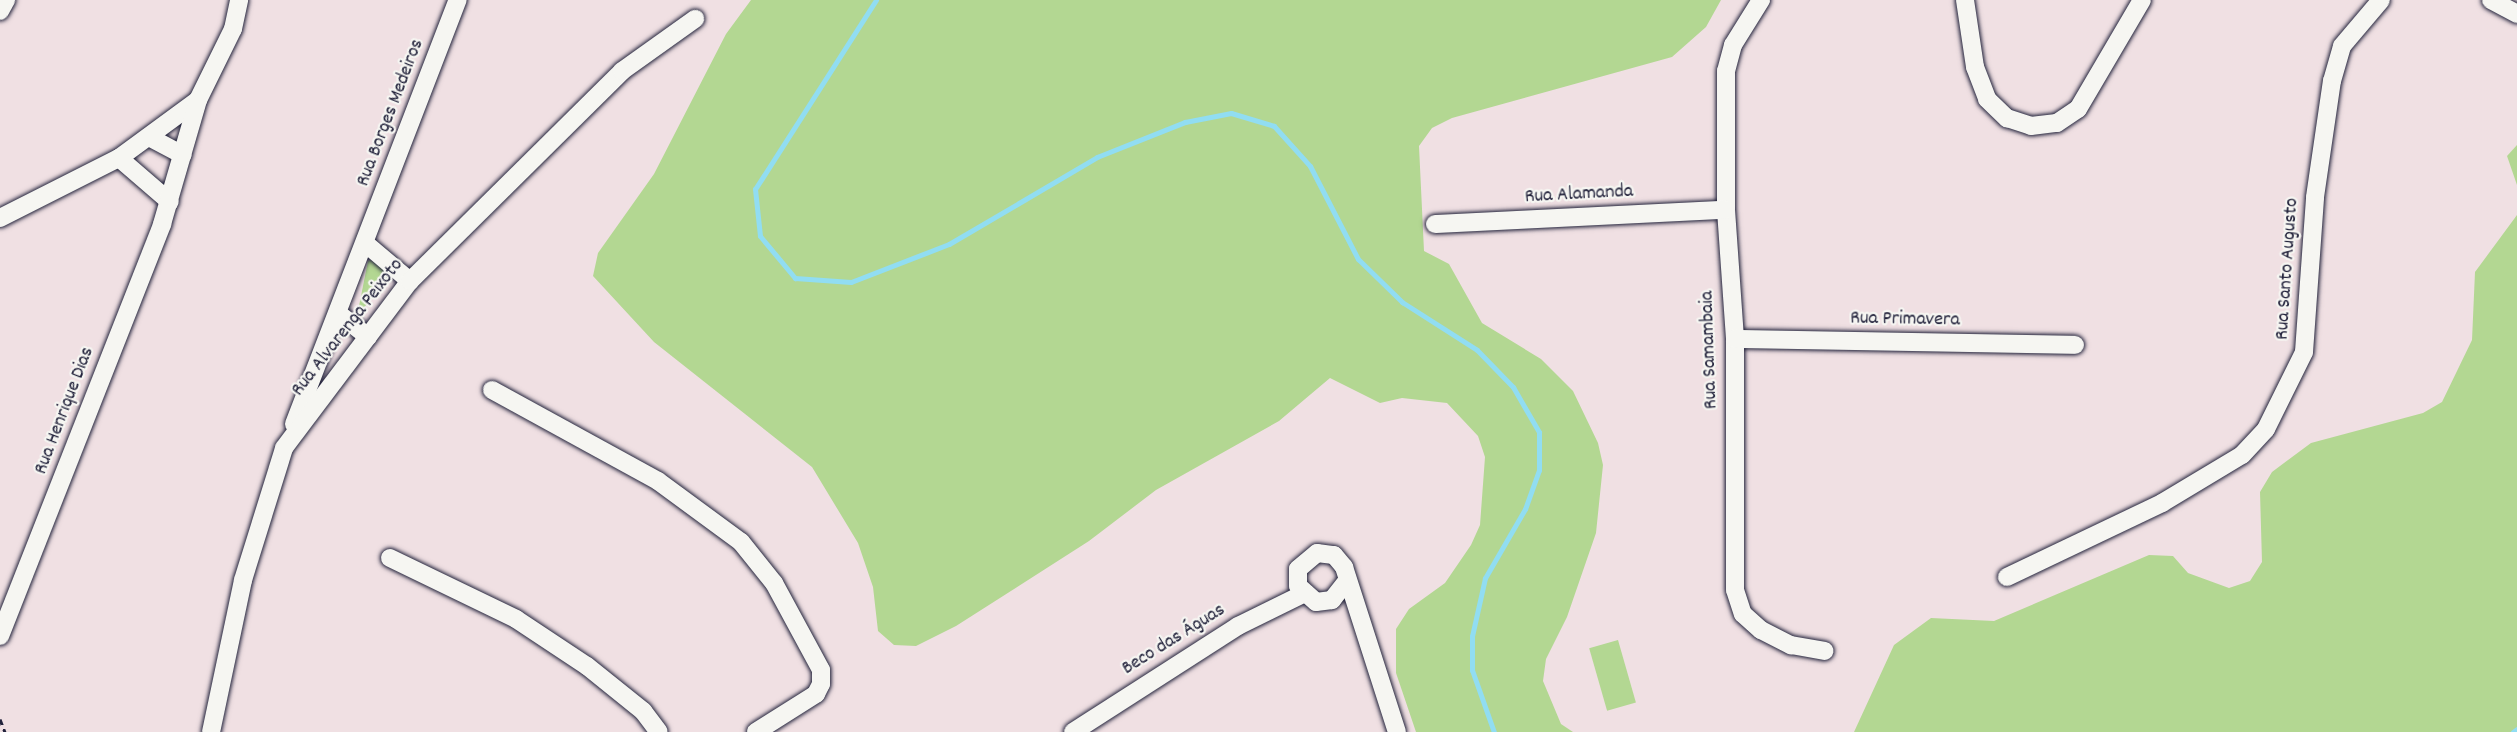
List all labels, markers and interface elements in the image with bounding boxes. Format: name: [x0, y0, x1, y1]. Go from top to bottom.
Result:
street label: Rua Borges Medeiros: [352, 36, 430, 190]
street label: Rua Alamanda: [1524, 180, 1634, 210]
street label: Rua Santo Augusto: [2271, 197, 2305, 341]
street label: Rua Alvarenga Peixoto: [287, 254, 409, 402]
street label: Rua Samambaia: [1696, 290, 1724, 410]
street label: Rua Primavera: [1850, 307, 1960, 333]
street label: Rua Henrique Dias: [30, 344, 100, 478]
street label: Beco das Águas: [1118, 599, 1230, 681]

